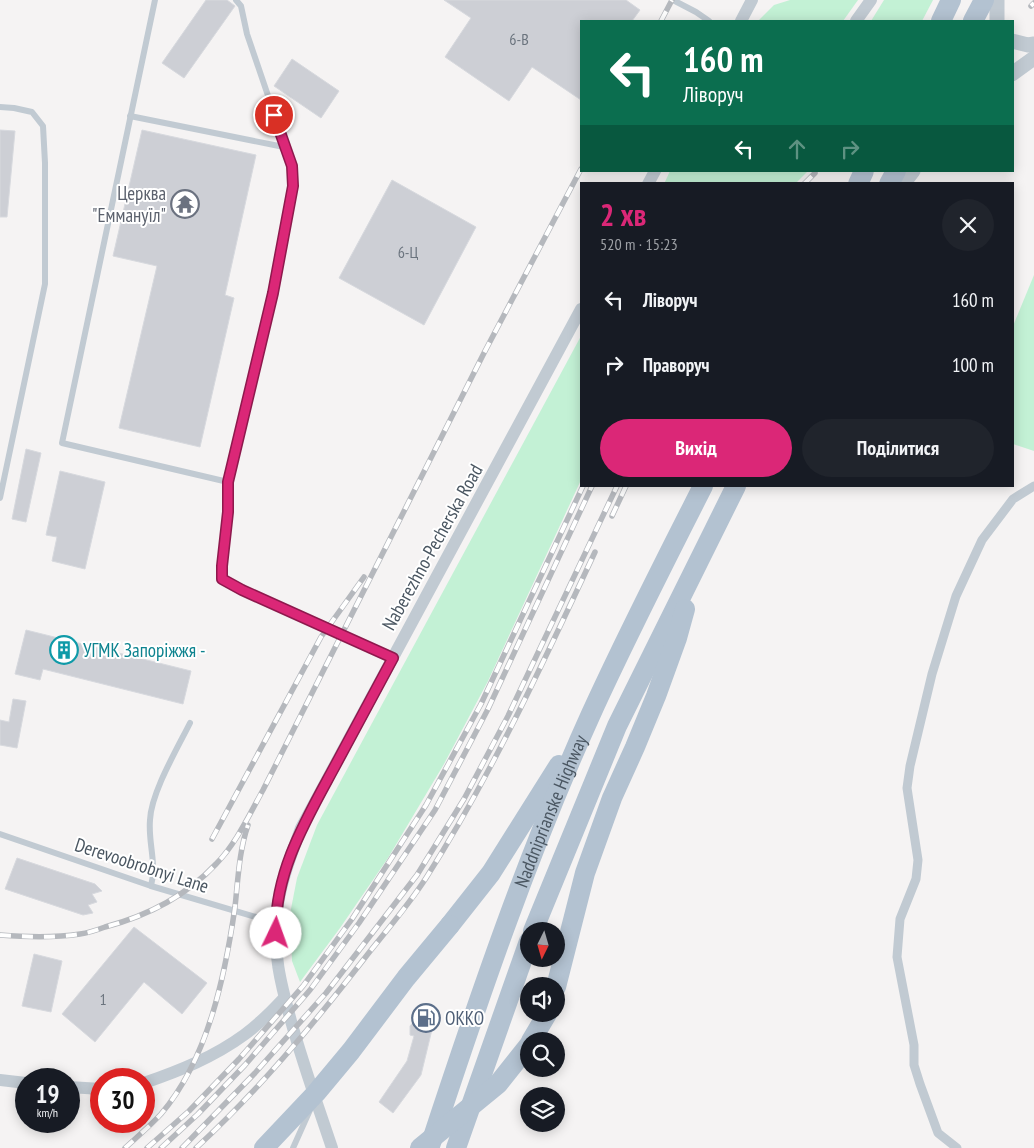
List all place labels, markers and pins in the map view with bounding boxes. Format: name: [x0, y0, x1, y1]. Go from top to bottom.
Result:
pin: [253, 94, 295, 136]
place label: Церква "Еммануїл": [92, 181, 166, 227]
temple icon: Церква "Еммануїл": [170, 189, 200, 219]
building icon: УГМК Запоріжжя -: [49, 635, 79, 665]
place label: УГМК Запоріжжя -: [83, 638, 206, 662]
fuel station icon: OKKO: [411, 1003, 441, 1033]
place label: OKKO: [445, 1006, 484, 1030]

